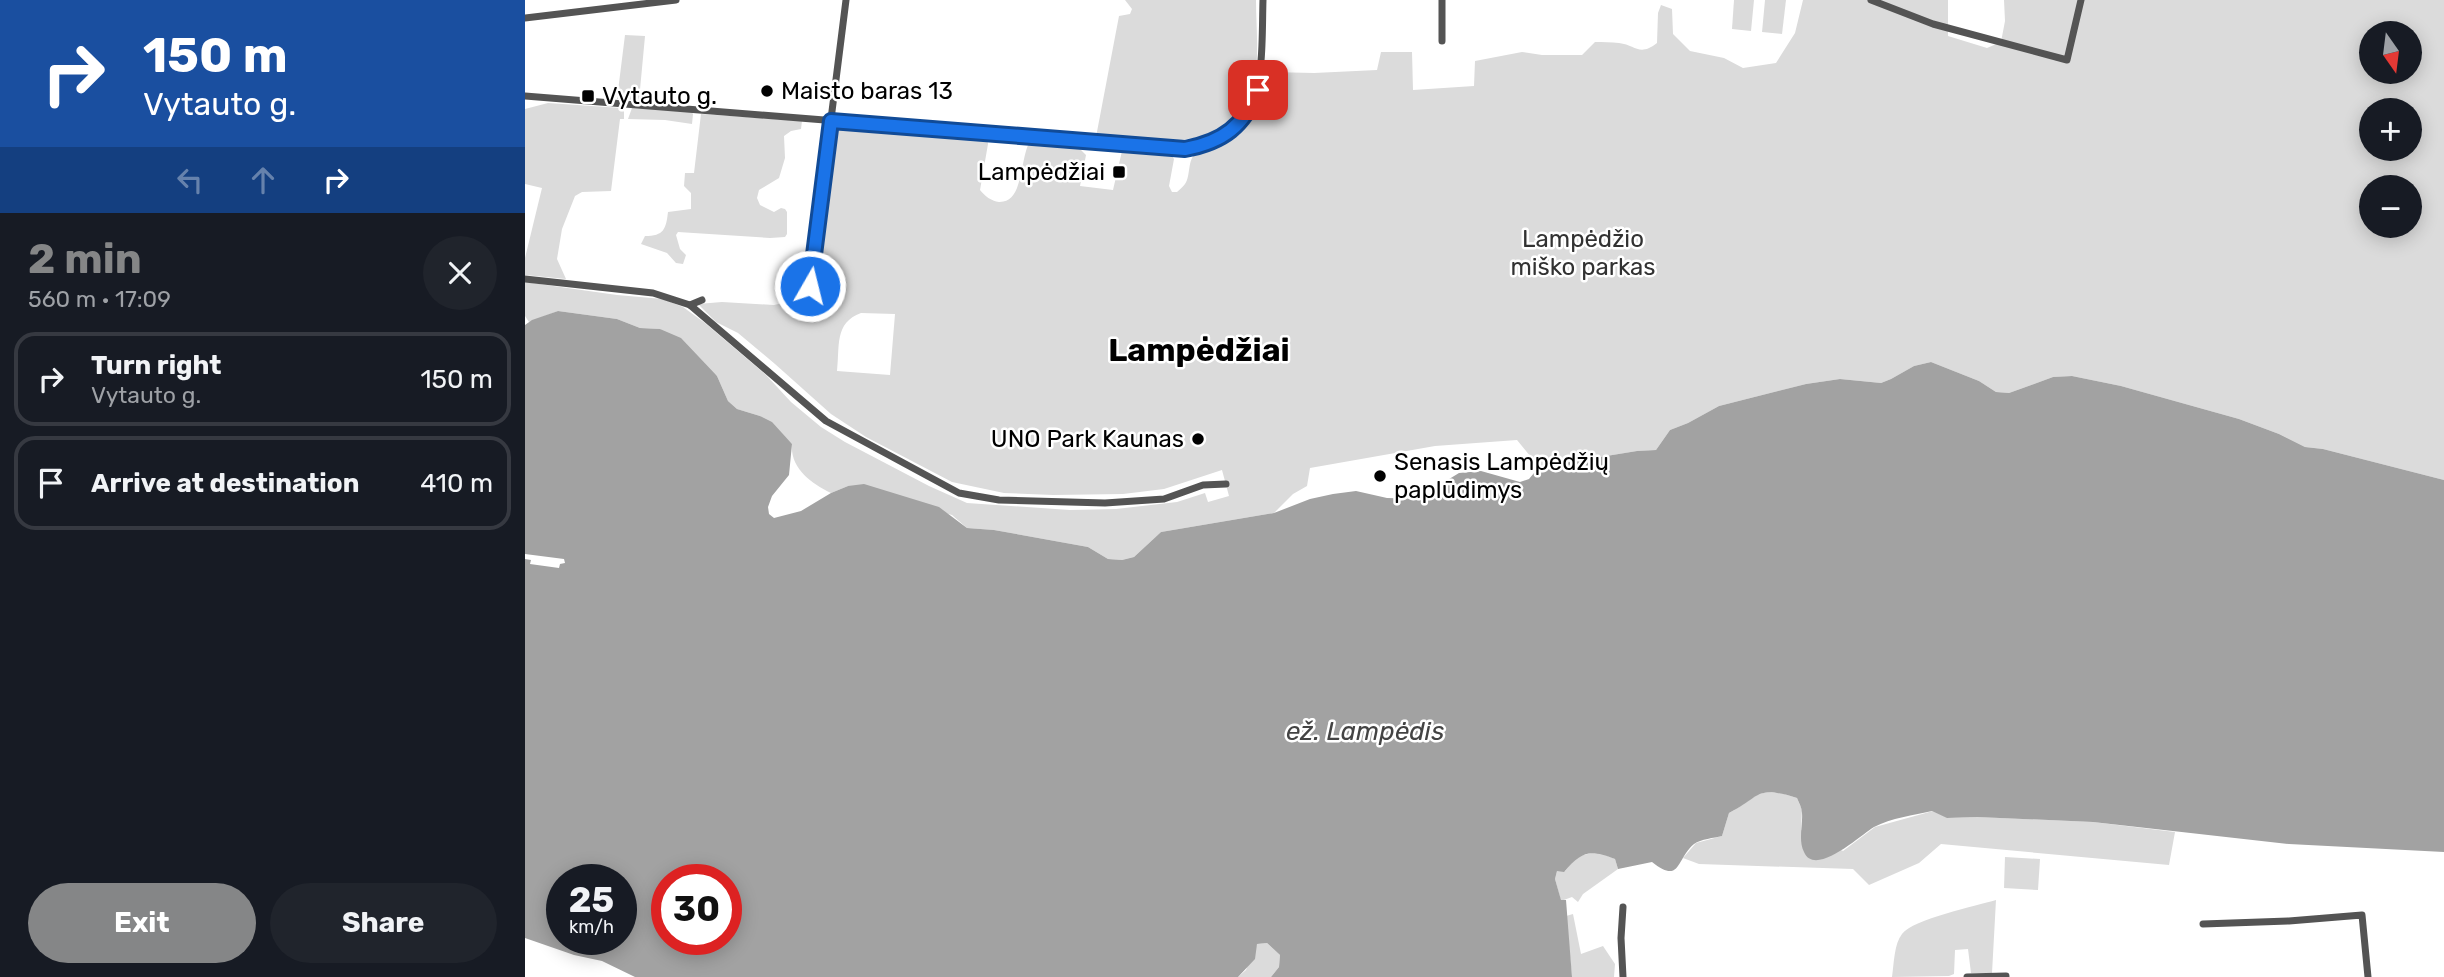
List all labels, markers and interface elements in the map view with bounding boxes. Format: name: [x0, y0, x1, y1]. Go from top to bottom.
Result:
north arrow: [2359, 21, 2422, 84]
map controls: [2359, 21, 2422, 238]
text: 150 m: [143, 26, 288, 84]
icon: right: [28, 28, 119, 119]
pin: [1228, 60, 1288, 120]
icon: arrive: [1239, 71, 1277, 109]
place label: Maisto baras 13: [781, 77, 953, 105]
place label: Vytauto g.: [602, 82, 717, 110]
marker: Maisto baras 13: [759, 83, 775, 99]
text: Vytauto g.: [143, 85, 296, 123]
marker: Vytauto g.: [580, 88, 596, 104]
button: +: [2359, 98, 2422, 161]
place label: Lampėdžiai: [978, 158, 1105, 186]
icon: left: [171, 161, 209, 199]
icon: ahead: [244, 161, 282, 199]
icon: right: [317, 161, 355, 199]
marker: Lampėdžiai: [1111, 164, 1127, 180]
button: −: [2359, 175, 2422, 238]
park label: Lampėdžio miško parkas: [1510, 225, 1656, 281]
text: 2 min: [28, 234, 142, 284]
button: close: [423, 236, 497, 310]
position arrow: [773, 249, 847, 323]
text: 560 m · 17:09: [28, 285, 171, 313]
district label: Lampėdžiai: [1108, 331, 1290, 369]
text: Turn right: [91, 350, 221, 381]
icon: right: [32, 360, 70, 398]
text: 150 m: [420, 364, 493, 395]
text: Vytauto g.: [91, 381, 201, 409]
place label: UNO Park Kaunas: [991, 425, 1184, 453]
marker: UNO Park Kaunas: [1190, 431, 1206, 447]
place label: Senasis Lampėdžių paplūdimys: [1394, 448, 1609, 504]
icon: arrive: [32, 464, 70, 502]
text: Arrive at destination: [91, 468, 359, 499]
text: 410 m: [420, 468, 493, 499]
marker: Senasis Lampėdžių paplūdimys: [1372, 468, 1388, 484]
water label: ež. Lampėdis: [1286, 716, 1444, 747]
speed limit sign: 30: [651, 864, 742, 955]
text: 25: [569, 879, 614, 921]
button: Exit: [28, 883, 256, 963]
button: Share: [270, 883, 497, 963]
text: km/h: [569, 916, 614, 938]

